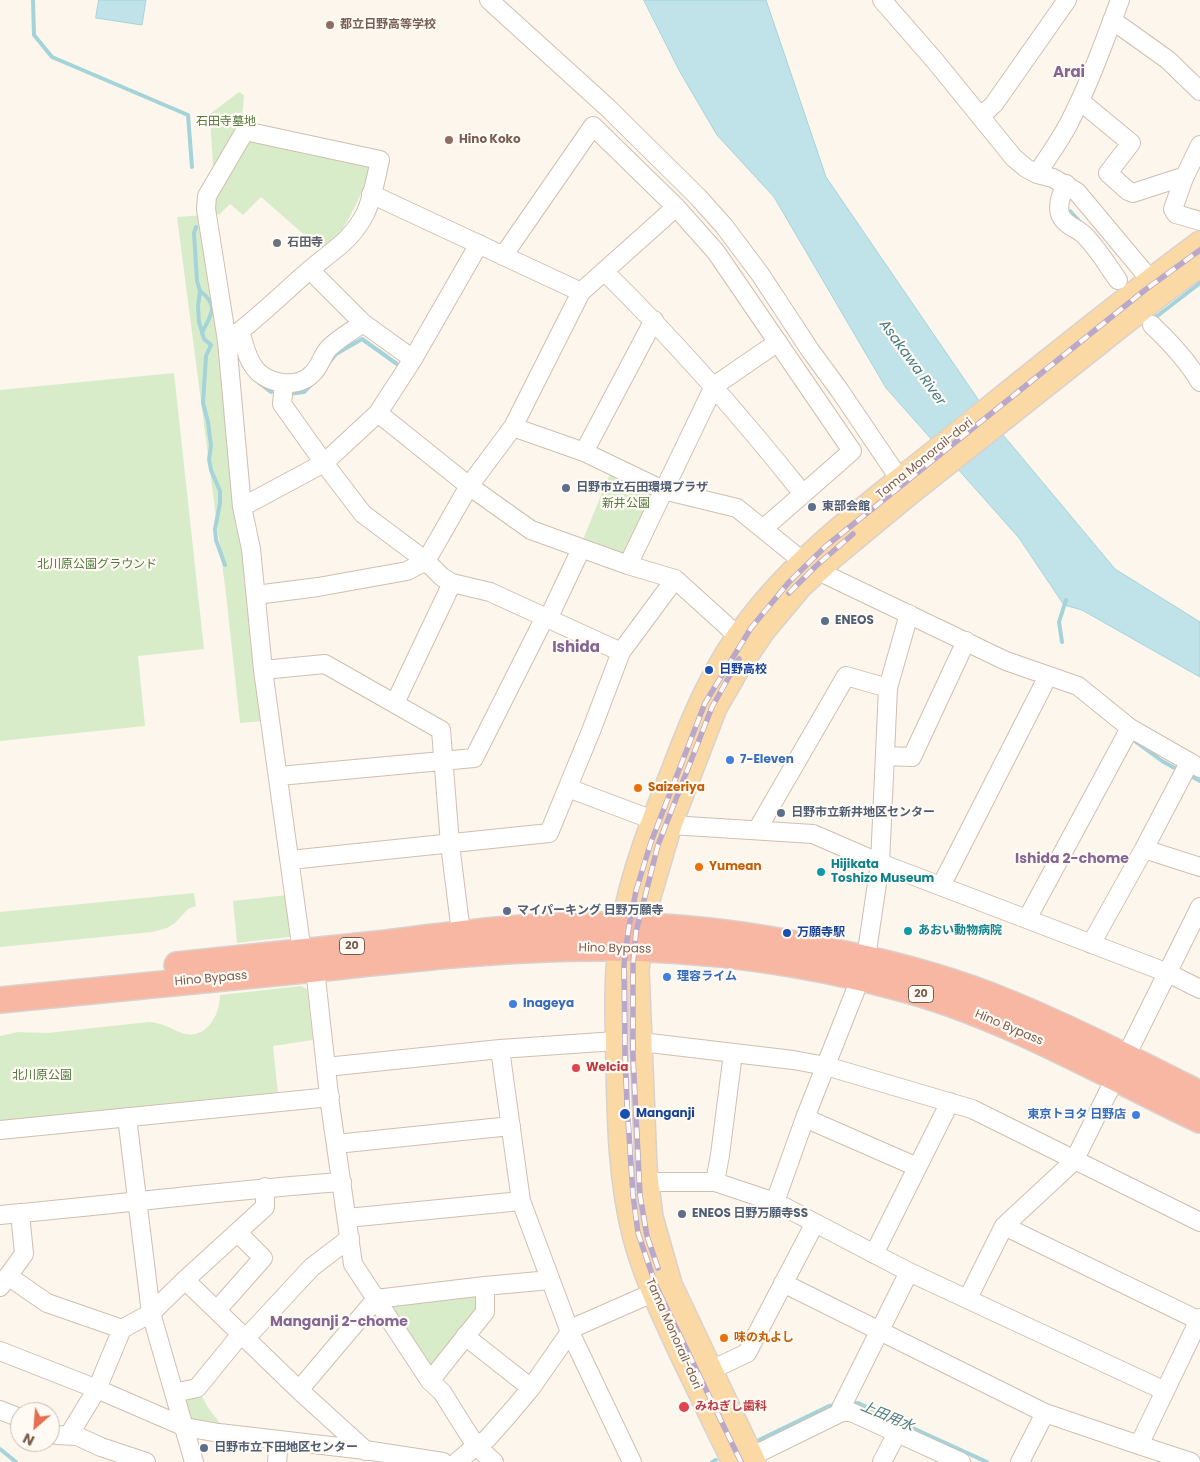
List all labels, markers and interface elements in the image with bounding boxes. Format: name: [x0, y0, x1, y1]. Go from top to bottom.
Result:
place label: 都立日野高等学校: [340, 18, 436, 32]
marker: 都立日野高等学校: [324, 19, 336, 31]
district label: Arai: [1053, 64, 1085, 82]
park label: 石田寺墓地: [196, 115, 256, 129]
place label: Hino Koko: [459, 133, 521, 147]
marker: Hino Koko: [443, 134, 455, 146]
place label: 石田寺: [287, 236, 323, 250]
marker: 石田寺: [271, 237, 283, 249]
water label: Asakawa River: [875, 317, 949, 409]
street label: Tama Monorail-dori: [874, 416, 976, 502]
place label: 日野市立石田環境プラザ: [576, 481, 708, 495]
marker: 日野市立石田環境プラザ: [560, 482, 572, 494]
park label: 新井公園: [602, 497, 650, 511]
place label: 東部会館: [822, 500, 870, 514]
marker: 東部会館: [806, 501, 818, 513]
park label: 北川原公園グラウンド: [37, 558, 157, 572]
place label: ENEOS: [835, 614, 874, 628]
marker: ENEOS: [819, 615, 831, 627]
district label: Ishida: [552, 639, 600, 657]
place label: 日野高校: [719, 663, 767, 677]
marker: 日野高校: [703, 664, 715, 676]
place label: 7-Eleven: [740, 753, 794, 767]
marker: 7-Eleven: [724, 754, 736, 766]
place label: Saizeriya: [648, 781, 705, 795]
marker: Saizeriya: [632, 782, 644, 794]
place label: 日野市立新井地区センター: [791, 806, 935, 820]
marker: 日野市立新井地区センター: [775, 807, 787, 819]
district label: Ishida 2-chome: [1015, 851, 1129, 867]
place label: Hijikata Toshizo Museum: [831, 858, 934, 886]
place label: Yumean: [709, 860, 761, 874]
marker: Yumean: [693, 861, 705, 873]
marker: Hijikata Toshizo Museum: [815, 866, 827, 878]
place label: マイパーキング 日野万願寺: [517, 904, 664, 918]
marker: マイパーキング 日野万願寺: [501, 905, 513, 917]
place label: あおい動物病院: [918, 924, 1002, 938]
marker: あおい動物病院: [902, 925, 914, 937]
place label: 万願寺駅: [797, 926, 845, 940]
marker: 万願寺駅: [781, 927, 793, 939]
road number: 20: [340, 938, 364, 954]
street label: Hino Bypass: [579, 941, 651, 957]
street label: Hino Bypass: [174, 969, 248, 989]
place label: 理容ライム: [677, 970, 737, 984]
marker: 理容ライム: [661, 971, 673, 983]
road number: 20: [908, 986, 934, 1002]
place label: Inageya: [523, 997, 574, 1011]
marker: Inageya: [507, 998, 519, 1010]
street label: Hino Bypass: [973, 1007, 1045, 1049]
place label: Welcia: [586, 1061, 629, 1075]
marker: Welcia: [570, 1062, 582, 1074]
park label: 北川原公園: [12, 1069, 72, 1083]
marker: Manganji: [618, 1107, 632, 1121]
place label: Manganji: [636, 1107, 695, 1121]
place label: 東京トヨタ 日野店: [1027, 1108, 1126, 1122]
marker: 東京トヨタ 日野店: [1130, 1109, 1142, 1121]
place label: ENEOS 日野万願寺SS: [692, 1207, 808, 1221]
marker: ENEOS 日野万願寺SS: [676, 1208, 688, 1220]
street label: Tama Monorail-dori: [642, 1276, 704, 1392]
district label: Manganji 2-chome: [270, 1314, 408, 1330]
place label: 味の丸よし: [734, 1331, 794, 1345]
marker: 味の丸よし: [718, 1332, 730, 1344]
water label: 上田用水: [858, 1398, 916, 1436]
marker: みねぎし歯科: [677, 1400, 691, 1414]
place label: みねぎし歯科: [695, 1400, 767, 1414]
north arrow: [10, 1402, 60, 1452]
text: N: [19, 1428, 38, 1451]
place label: 日野市立下田地区センター: [214, 1441, 358, 1455]
marker: 日野市立下田地区センター: [198, 1442, 210, 1454]

